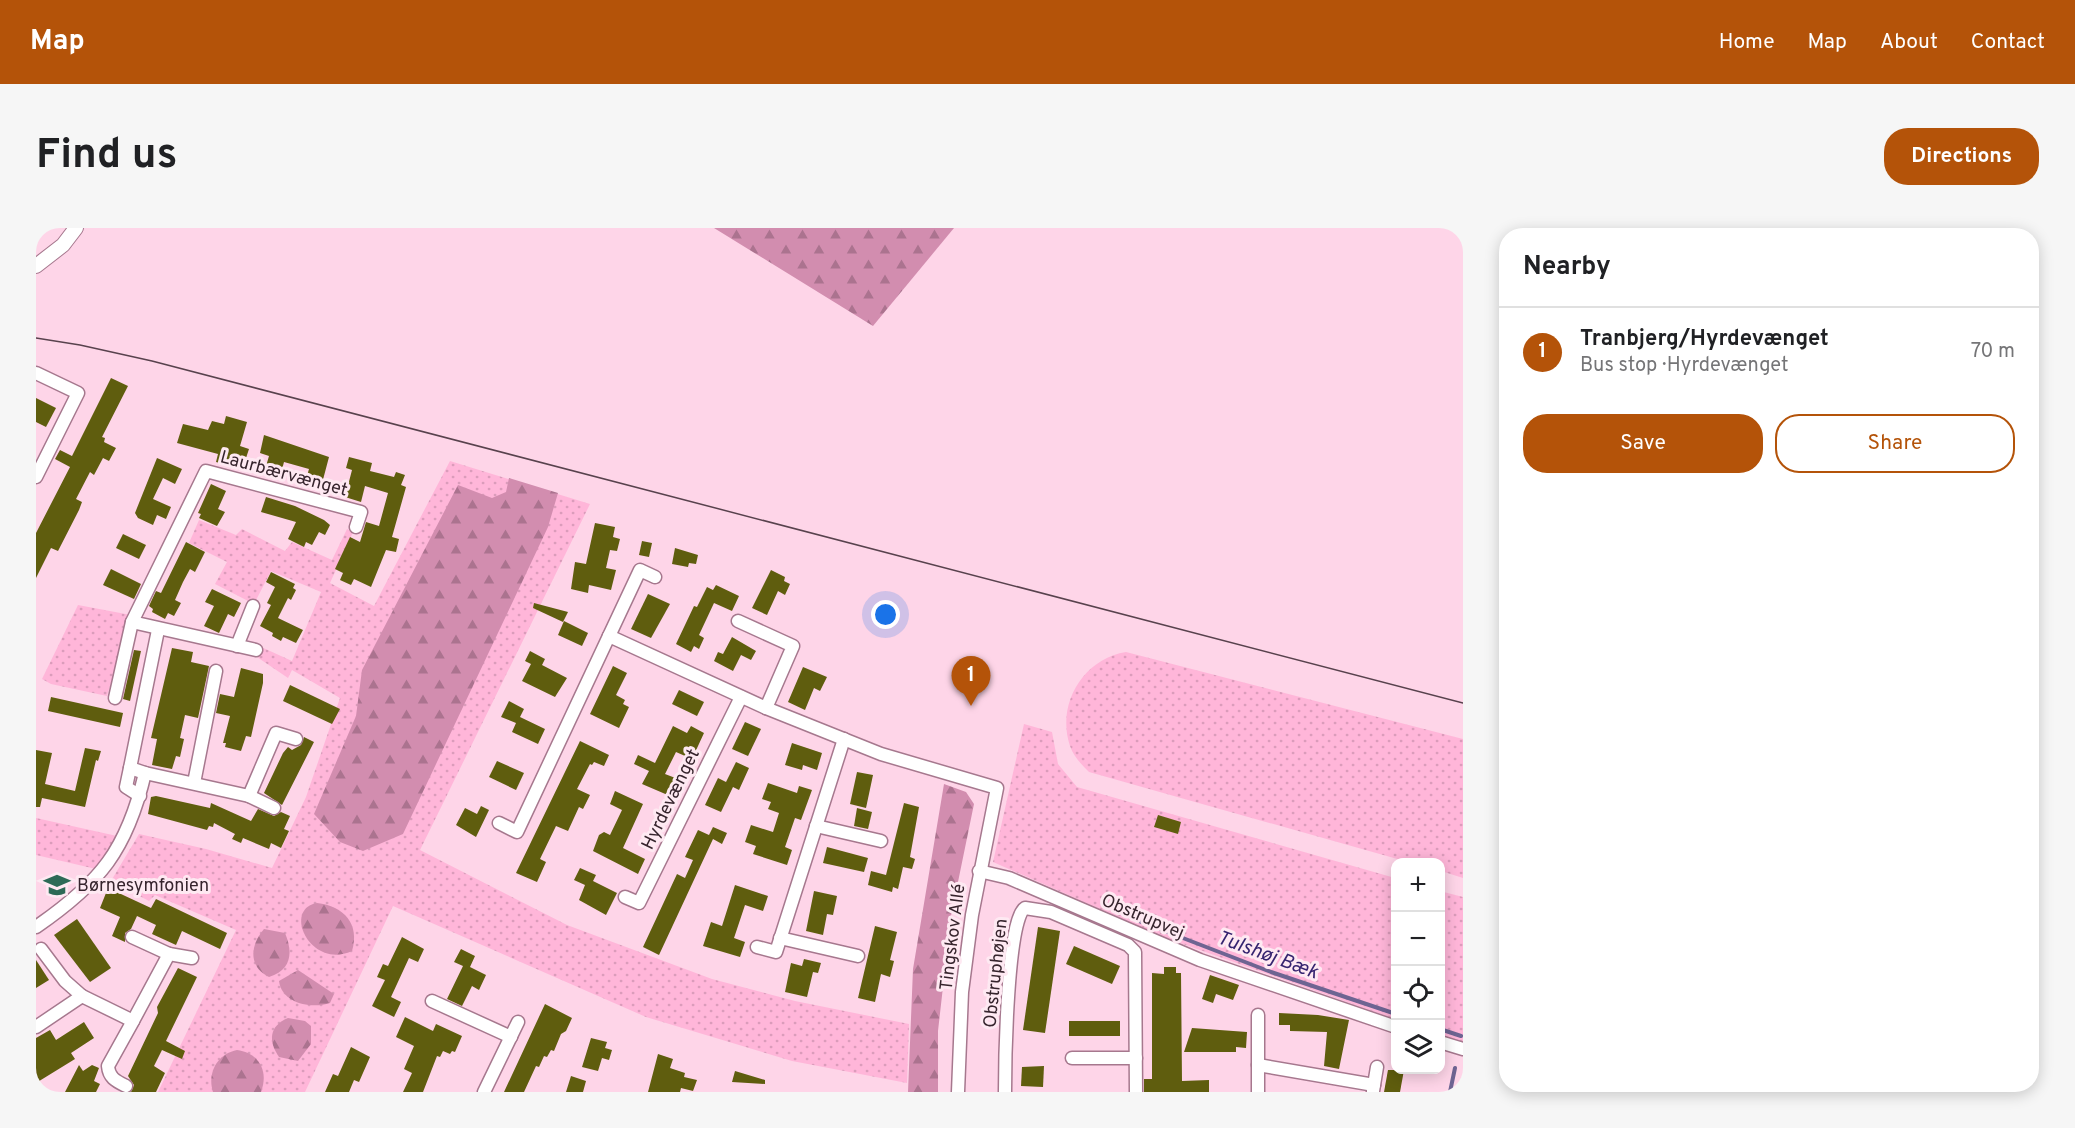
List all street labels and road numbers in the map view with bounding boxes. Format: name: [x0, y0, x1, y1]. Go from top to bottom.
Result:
street label: Laurbærvænget: [217, 446, 350, 503]
street label: Hyrdevænget: [637, 745, 706, 854]
street label: Tingskov Allé: [936, 883, 971, 992]
street label: Obstrupvej: [1097, 890, 1187, 945]
street label: Obstruphøjen: [979, 917, 1014, 1029]

